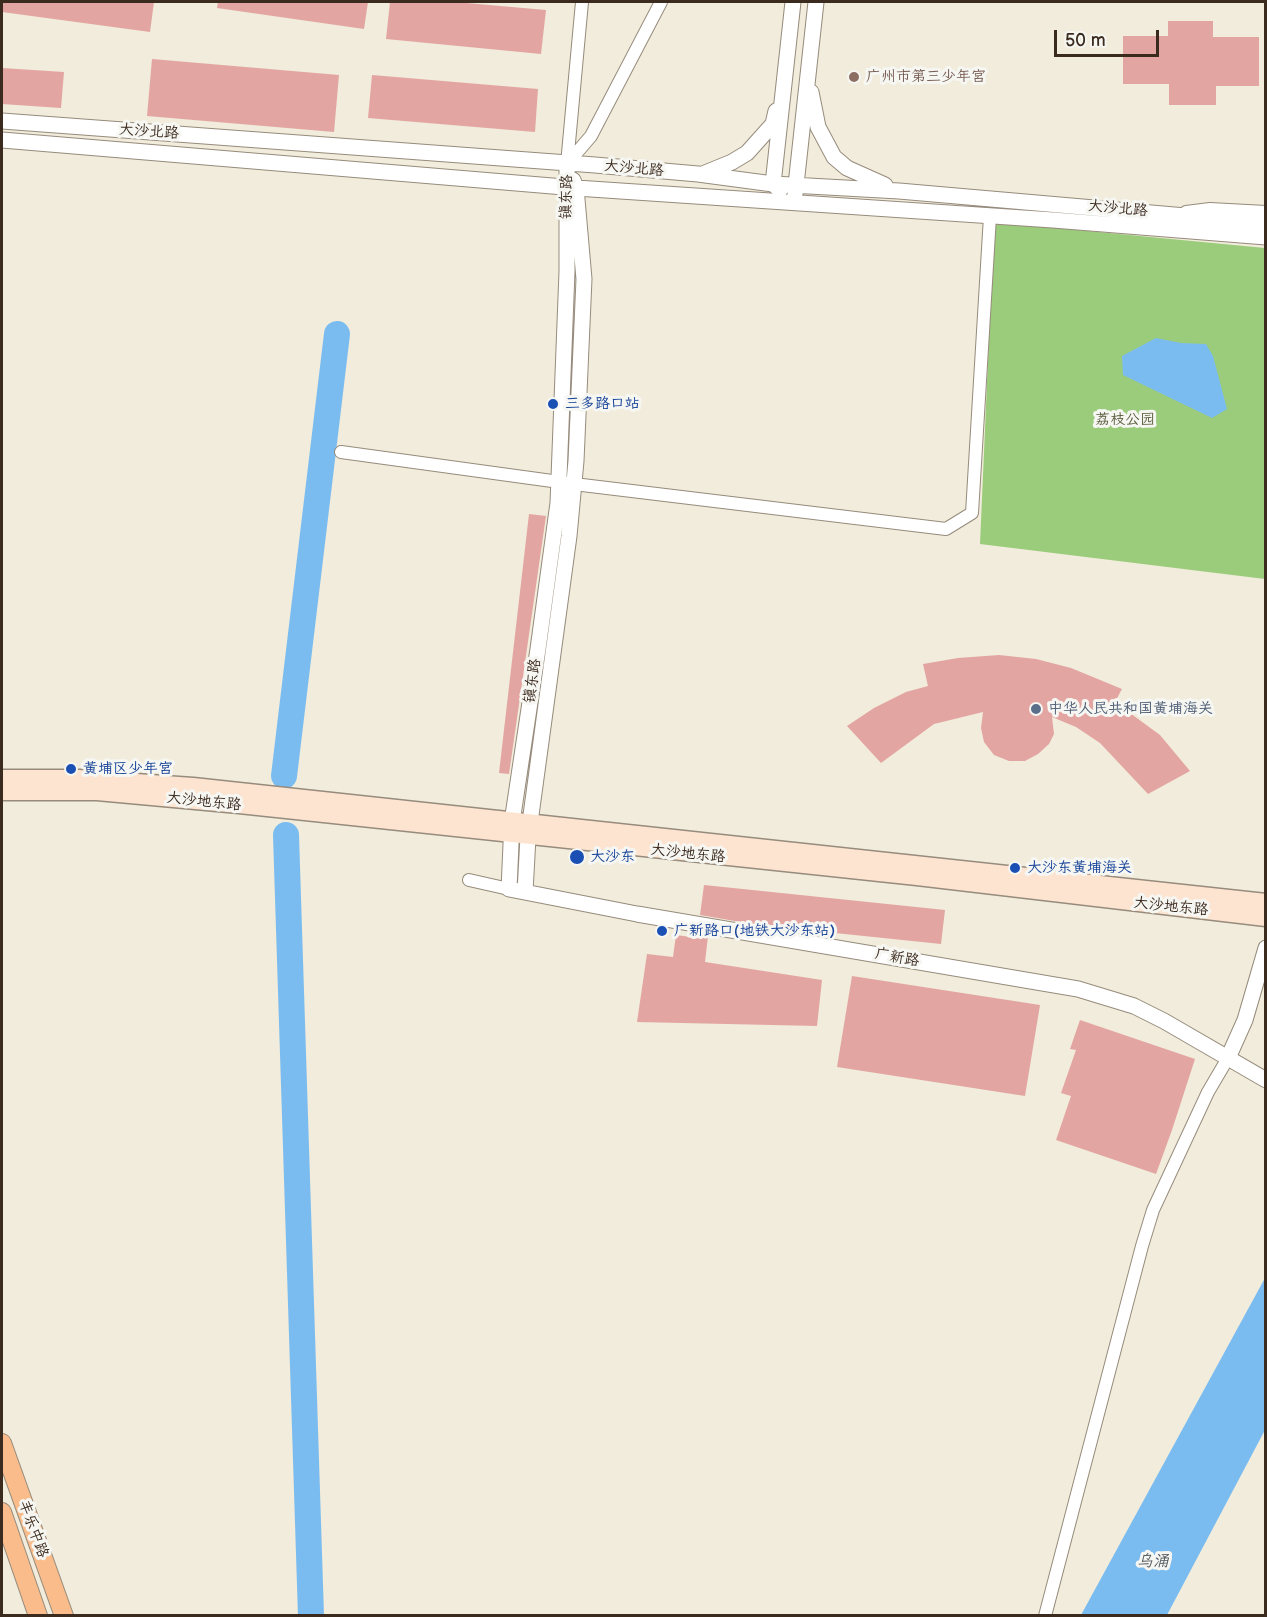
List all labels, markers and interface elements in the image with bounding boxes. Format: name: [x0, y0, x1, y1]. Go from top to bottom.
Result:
scale bar: [1057, 18, 1162, 56]
text: 50 m: [1065, 30, 1106, 51]
place label: 广州市第三少年宫: [866, 68, 986, 86]
marker: 广州市第三少年宫: [847, 70, 861, 84]
street label: 大沙北路: [118, 121, 180, 143]
street label: 大沙北路: [603, 157, 665, 181]
street label: 镇东路: [558, 174, 576, 220]
street label: 大沙北路: [1087, 197, 1149, 221]
place label: 三多路口站: [565, 395, 640, 413]
marker: 三多路口站: [546, 397, 560, 411]
park label: 荔枝公园: [1095, 411, 1155, 429]
street label: 镇东路: [521, 657, 545, 705]
place label: 中华人民共和国黄埔海关: [1048, 700, 1213, 718]
marker: 中华人民共和国黄埔海关: [1029, 702, 1043, 716]
place label: 黄埔区少年宫: [83, 760, 173, 778]
marker: 黄埔区少年宫: [64, 762, 78, 776]
street label: 大沙地东路: [166, 789, 242, 815]
street label: 大沙地东路: [650, 841, 726, 867]
marker: 大沙东: [568, 848, 586, 866]
place label: 大沙东: [590, 848, 635, 866]
place label: 大沙东黄埔海关: [1027, 859, 1132, 877]
marker: 大沙东黄埔海关: [1008, 861, 1022, 875]
street label: 大沙地东路: [1133, 894, 1209, 920]
place label: 广新路口(地铁大沙东站): [674, 922, 835, 940]
marker: 广新路口(地铁大沙东站): [655, 924, 669, 938]
street label: 广新路: [873, 945, 921, 971]
street label: 丰乐中路: [14, 1498, 52, 1560]
water label: 乌涌: [1137, 1552, 1169, 1572]

